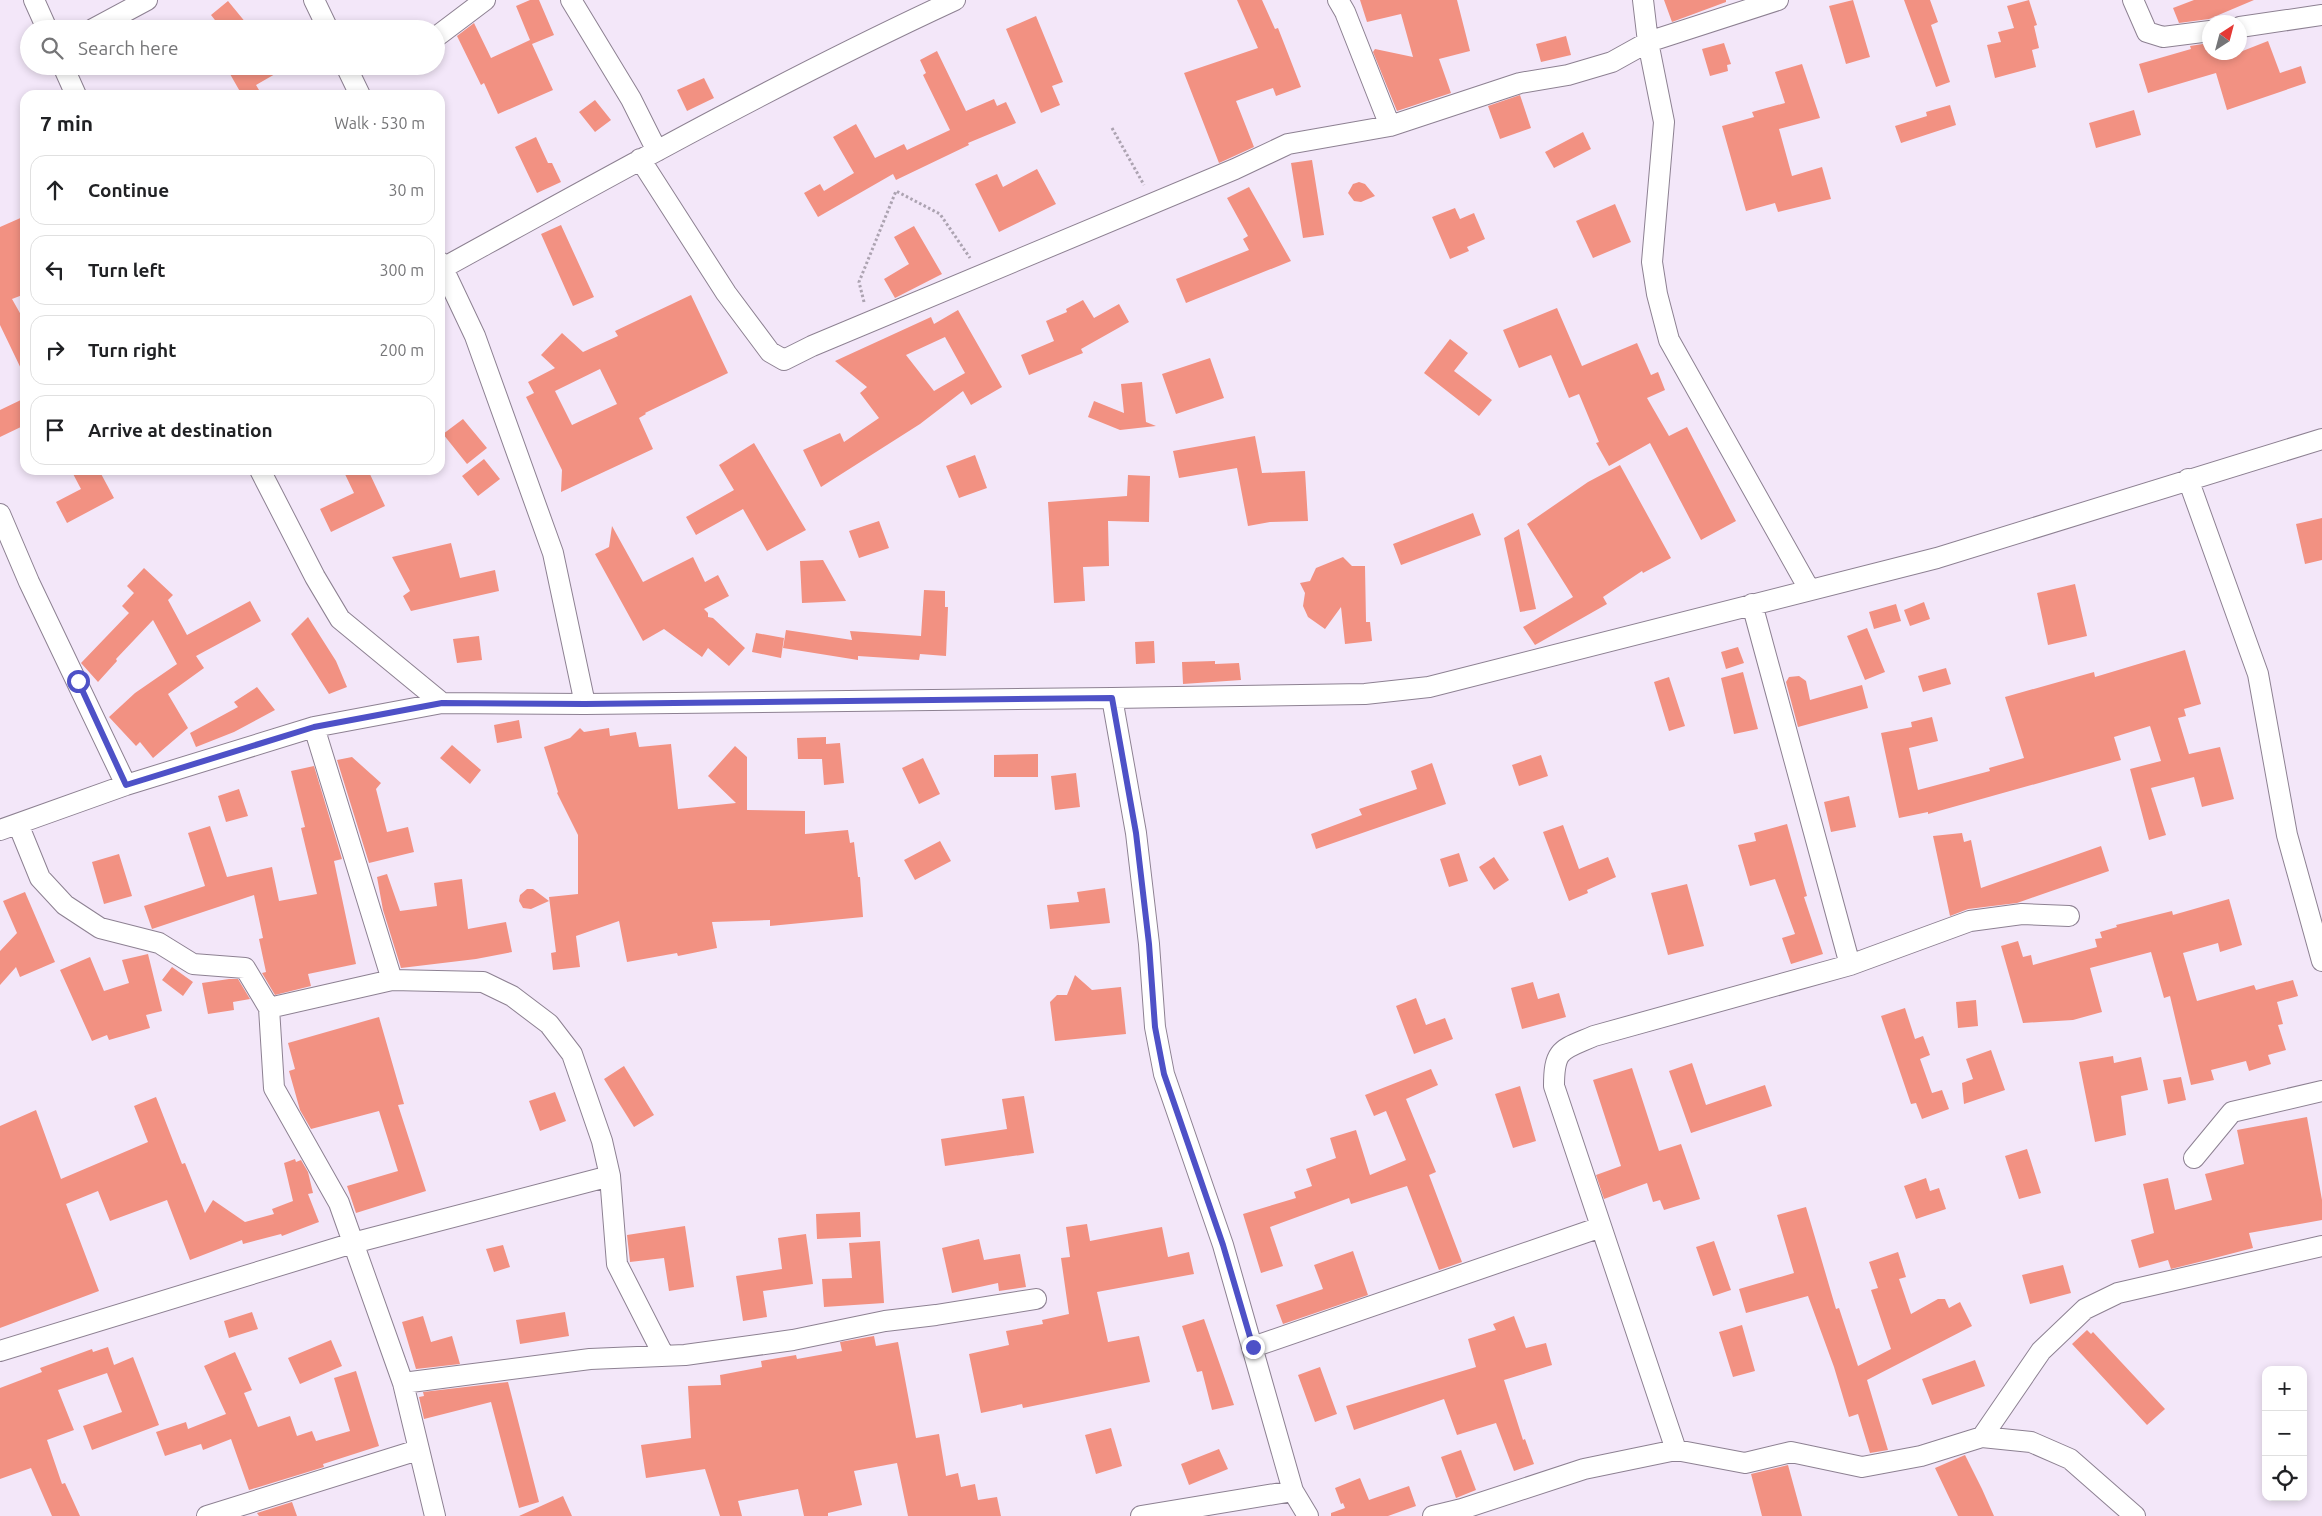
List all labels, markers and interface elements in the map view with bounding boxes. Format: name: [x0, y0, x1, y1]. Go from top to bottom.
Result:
north arrow: [2202, 15, 2247, 60]
search box: [20, 20, 445, 75]
icon: search: [38, 34, 66, 62]
text: Search here: [78, 37, 178, 59]
text: 7 min: [40, 111, 93, 135]
text: Walk · 530 m: [334, 114, 425, 132]
icon: ahead: [41, 176, 69, 204]
text: Continue: [88, 179, 169, 201]
text: 30 m: [388, 181, 424, 199]
icon: left: [41, 256, 69, 284]
text: Turn left: [88, 259, 166, 281]
text: 300 m: [379, 261, 424, 279]
icon: right: [41, 336, 69, 364]
text: Turn right: [88, 339, 176, 361]
text: 200 m: [379, 341, 424, 359]
icon: arrive: [41, 416, 69, 444]
text: Arrive at destination: [88, 419, 273, 441]
route start: [67, 670, 90, 693]
route end: [1242, 1336, 1265, 1359]
map controls: [2262, 1366, 2307, 1501]
button: +: [2262, 1366, 2307, 1411]
button: −: [2262, 1411, 2307, 1456]
button: locate: [2262, 1456, 2307, 1501]

